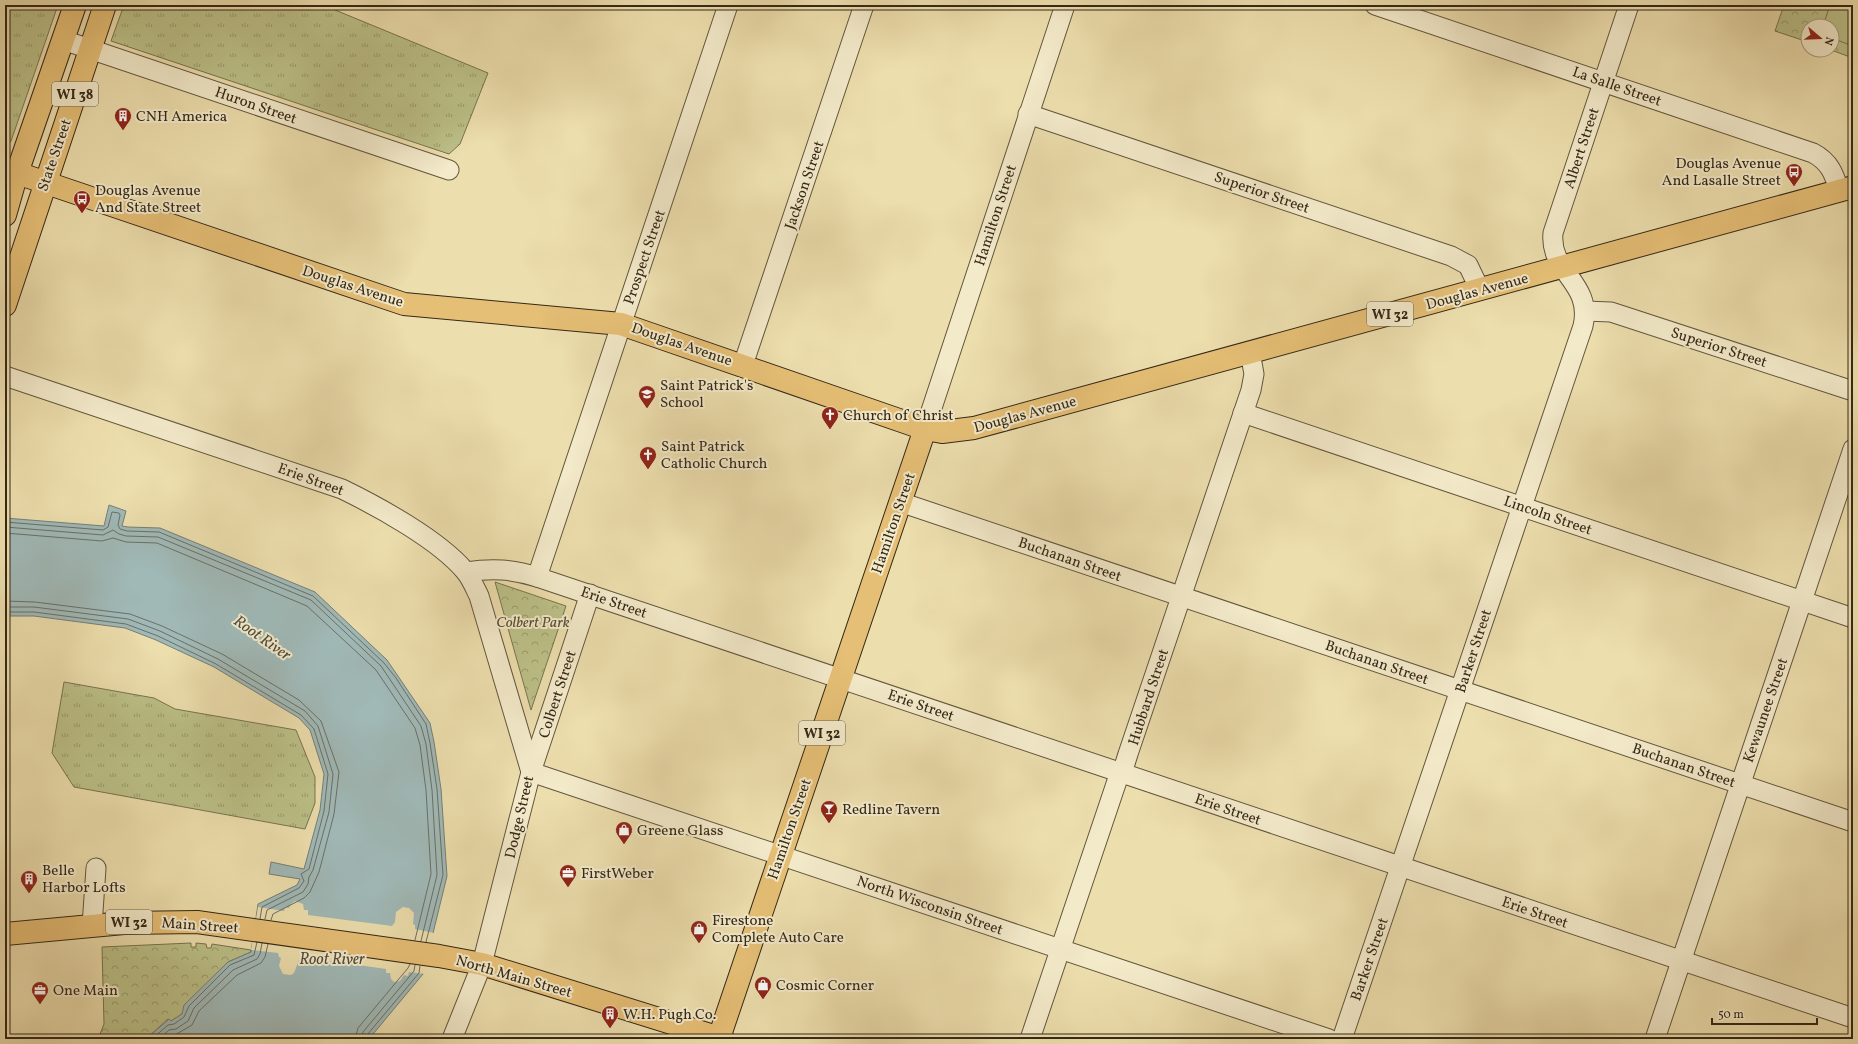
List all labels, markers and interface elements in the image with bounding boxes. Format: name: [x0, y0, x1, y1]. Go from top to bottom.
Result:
north arrow: [1800, 18, 1840, 58]
text: N: [1820, 35, 1836, 47]
street label: La Salle Street: [1569, 62, 1664, 112]
road number: WI 38: [52, 82, 98, 106]
street label: Huron Street: [212, 83, 299, 130]
street label: Albert Street: [1559, 105, 1605, 192]
building icon: CNH America: [113, 106, 133, 131]
place label: CNH America: [136, 107, 227, 128]
street label: State Street: [33, 116, 78, 195]
street label: Jackson Street: [780, 138, 830, 233]
place label: Douglas Avenue And Lasalle Street: [1662, 154, 1781, 192]
street label: Hamilton Street: [970, 162, 1023, 269]
bus stop icon: Douglas Avenue And Lasalle Street: [1784, 162, 1804, 187]
street label: Superior Street: [1211, 167, 1312, 220]
place label: Douglas Avenue And State Street: [95, 181, 201, 219]
bus stop icon: Douglas Avenue And State Street: [72, 189, 92, 214]
street label: Prospect Street: [619, 207, 672, 308]
street label: Douglas Avenue: [299, 261, 406, 314]
street label: Douglas Avenue: [1424, 269, 1531, 316]
road number: WI 32: [1367, 302, 1413, 326]
street label: Douglas Avenue: [628, 318, 735, 373]
street label: Superior Street: [1668, 323, 1769, 374]
place label: Saint Patrick's School: [660, 376, 753, 414]
school or university icon: Saint Patrick's School: [637, 384, 657, 409]
street label: Douglas Avenue: [972, 392, 1079, 439]
church icon: Church of Christ: [820, 405, 840, 430]
place label: Church of Christ: [843, 406, 954, 427]
place label: Saint Patrick Catholic Church: [661, 437, 768, 475]
church icon: Saint Patrick Catholic Church: [638, 445, 658, 470]
street label: Erie Street: [274, 459, 347, 502]
street label: Hamilton Street: [867, 470, 922, 577]
street label: Lincoln Street: [1501, 491, 1595, 541]
street label: Buchanan Street: [1015, 533, 1124, 588]
street label: Erie Street: [577, 582, 650, 625]
street label: Barker Street: [1451, 607, 1498, 696]
water label: Root River: [229, 611, 296, 667]
park label: Colbert Park: [496, 613, 570, 634]
street label: Buchanan Street: [1322, 636, 1431, 691]
street label: Hubbard Street: [1124, 646, 1175, 749]
street label: Colbert Street: [534, 648, 583, 741]
street label: Kewaunee Street: [1739, 655, 1794, 766]
street label: Erie Street: [884, 685, 957, 728]
road number: WI 32: [799, 721, 845, 745]
street label: Buchanan Street: [1629, 739, 1738, 794]
street label: Dodge Street: [501, 774, 540, 861]
street label: Hamilton Street: [763, 776, 818, 883]
street label: Erie Street: [1191, 789, 1264, 832]
bar icon: Redline Tavern: [819, 799, 839, 824]
place label: Redline Tavern: [842, 800, 940, 821]
shop icon: Greene Glass: [614, 820, 634, 845]
place label: Greene Glass: [637, 821, 723, 842]
place label: Belle Harbor Lofts: [42, 861, 126, 899]
office icon: FirstWeber: [558, 863, 578, 888]
place label: FirstWeber: [581, 864, 654, 885]
building icon: Belle Harbor Lofts: [19, 869, 39, 894]
street label: North Wisconsin Street: [854, 871, 1006, 941]
street label: Erie Street: [1498, 892, 1571, 935]
road number: WI 32: [106, 910, 152, 934]
place label: Firestone Complete Auto Care: [712, 911, 844, 949]
street label: Main Street: [161, 913, 239, 940]
street label: Barker Street: [1346, 915, 1394, 1004]
shop icon: Firestone Complete Auto Care: [689, 919, 709, 944]
water label: Root River: [299, 949, 366, 971]
street label: North Main Street: [453, 951, 574, 1004]
shop icon: Cosmic Corner: [753, 975, 773, 1000]
place label: Cosmic Corner: [776, 976, 874, 997]
office icon: One Main: [30, 980, 50, 1005]
place label: One Main: [53, 981, 118, 1002]
scale bar: [1712, 1000, 1817, 1026]
building icon: W.H. Pugh Co.: [600, 1004, 620, 1029]
place label: W.H. Pugh Co.: [623, 1005, 716, 1026]
text: 50 m: [1718, 1007, 1744, 1023]

